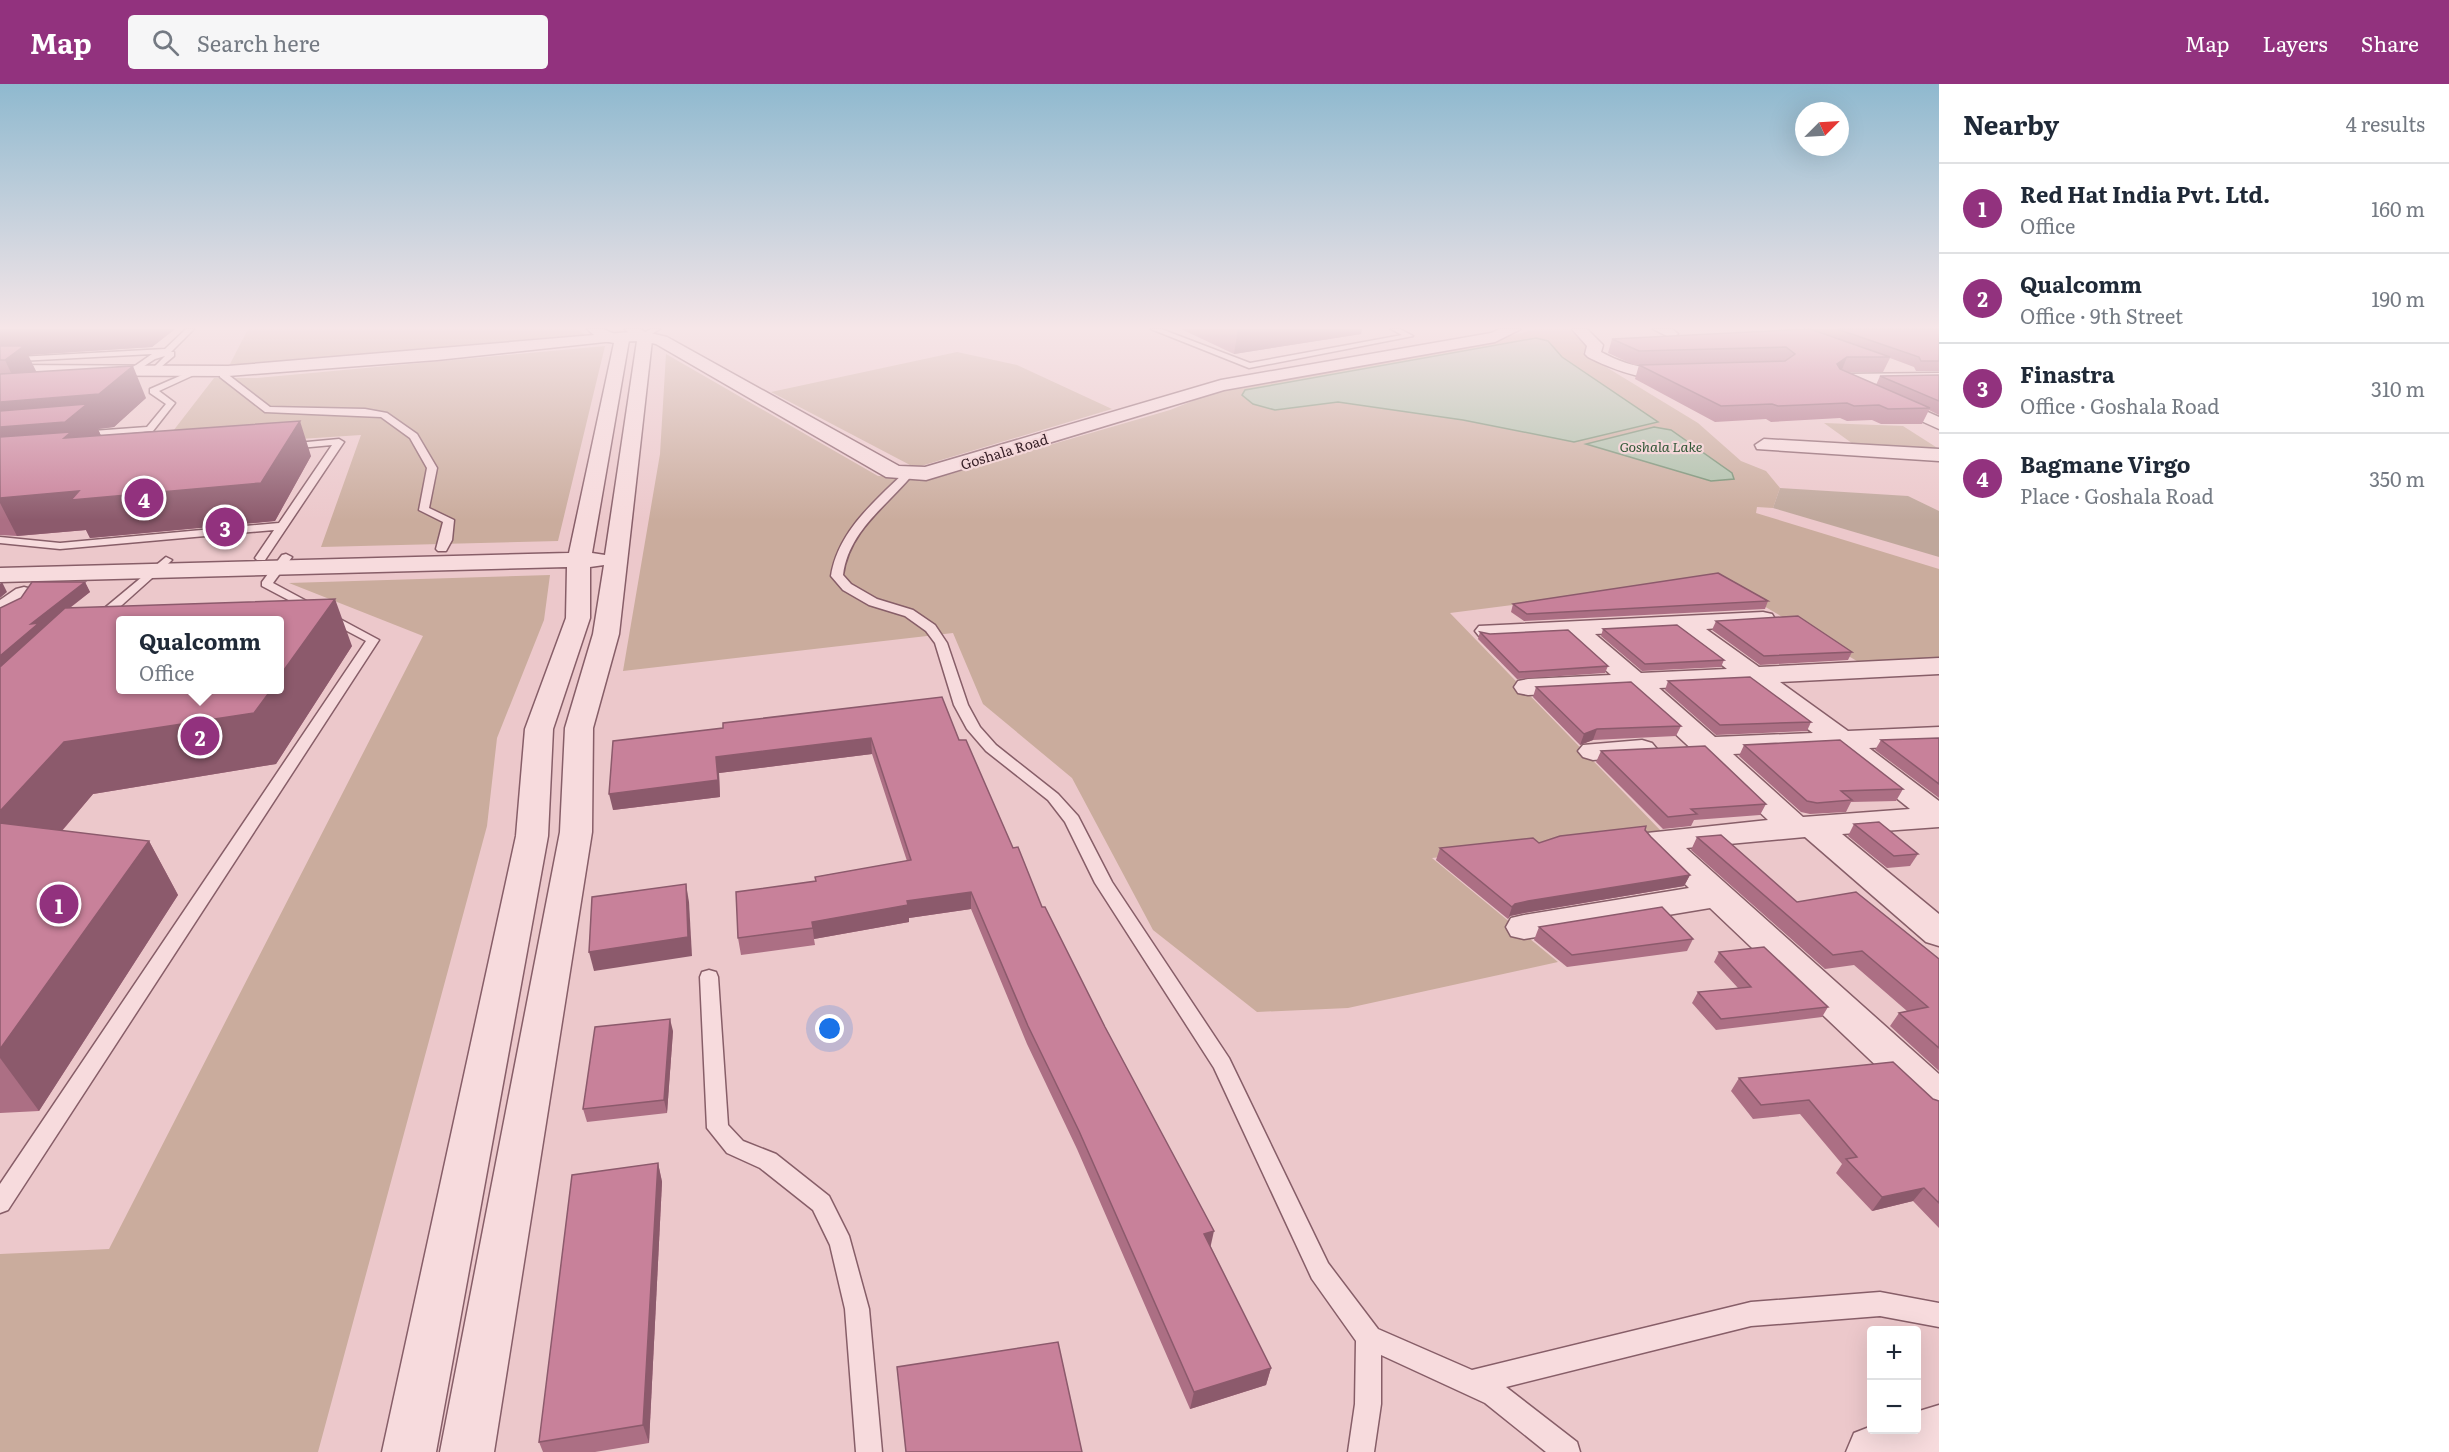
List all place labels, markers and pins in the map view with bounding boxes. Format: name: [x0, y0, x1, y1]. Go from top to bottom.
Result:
pin: 4: [124, 476, 164, 520]
pin: 3: [206, 504, 244, 550]
pin: 2: [180, 714, 220, 758]
pin: 1: [40, 882, 78, 926]

